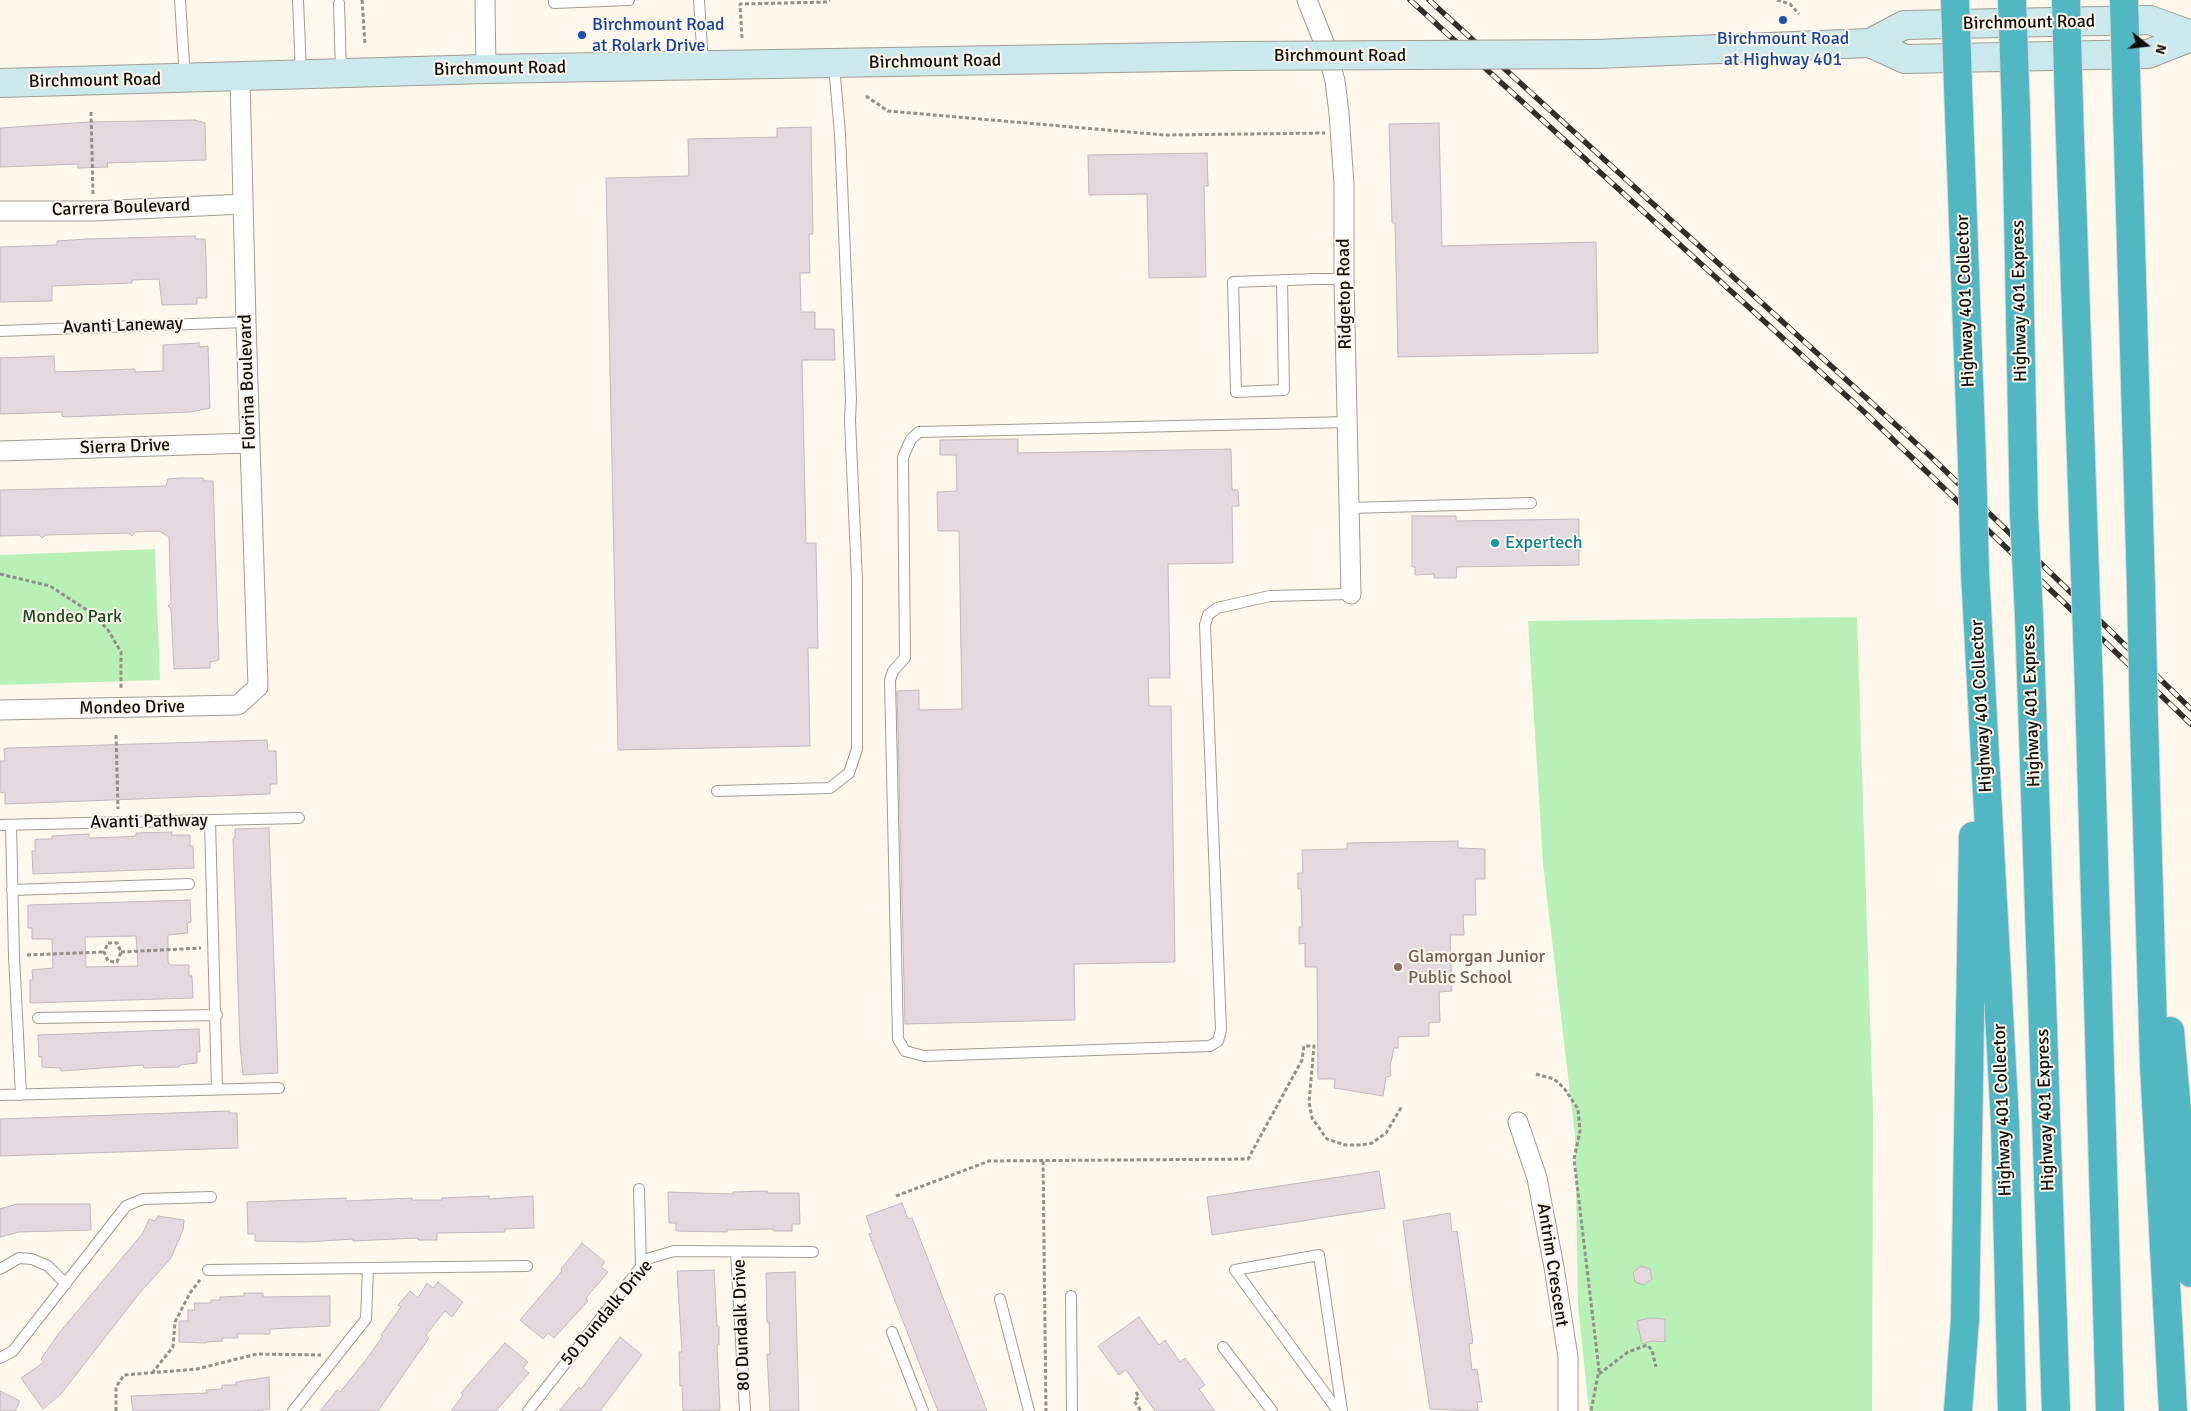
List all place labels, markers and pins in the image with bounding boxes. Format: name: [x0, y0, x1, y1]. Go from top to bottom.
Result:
place label: Birchmount Road at Rolark Drive: [592, 14, 724, 56]
marker: Birchmount Road at Highway 401: [1777, 14, 1789, 26]
place label: Birchmount Road at Highway 401: [1717, 28, 1849, 70]
marker: Birchmount Road at Rolark Drive: [576, 29, 588, 41]
place label: Expertech: [1505, 532, 1582, 554]
marker: Expertech: [1489, 537, 1501, 549]
place label: Glamorgan Junior Public School: [1408, 946, 1545, 989]
marker: Glamorgan Junior Public School: [1392, 961, 1404, 973]

